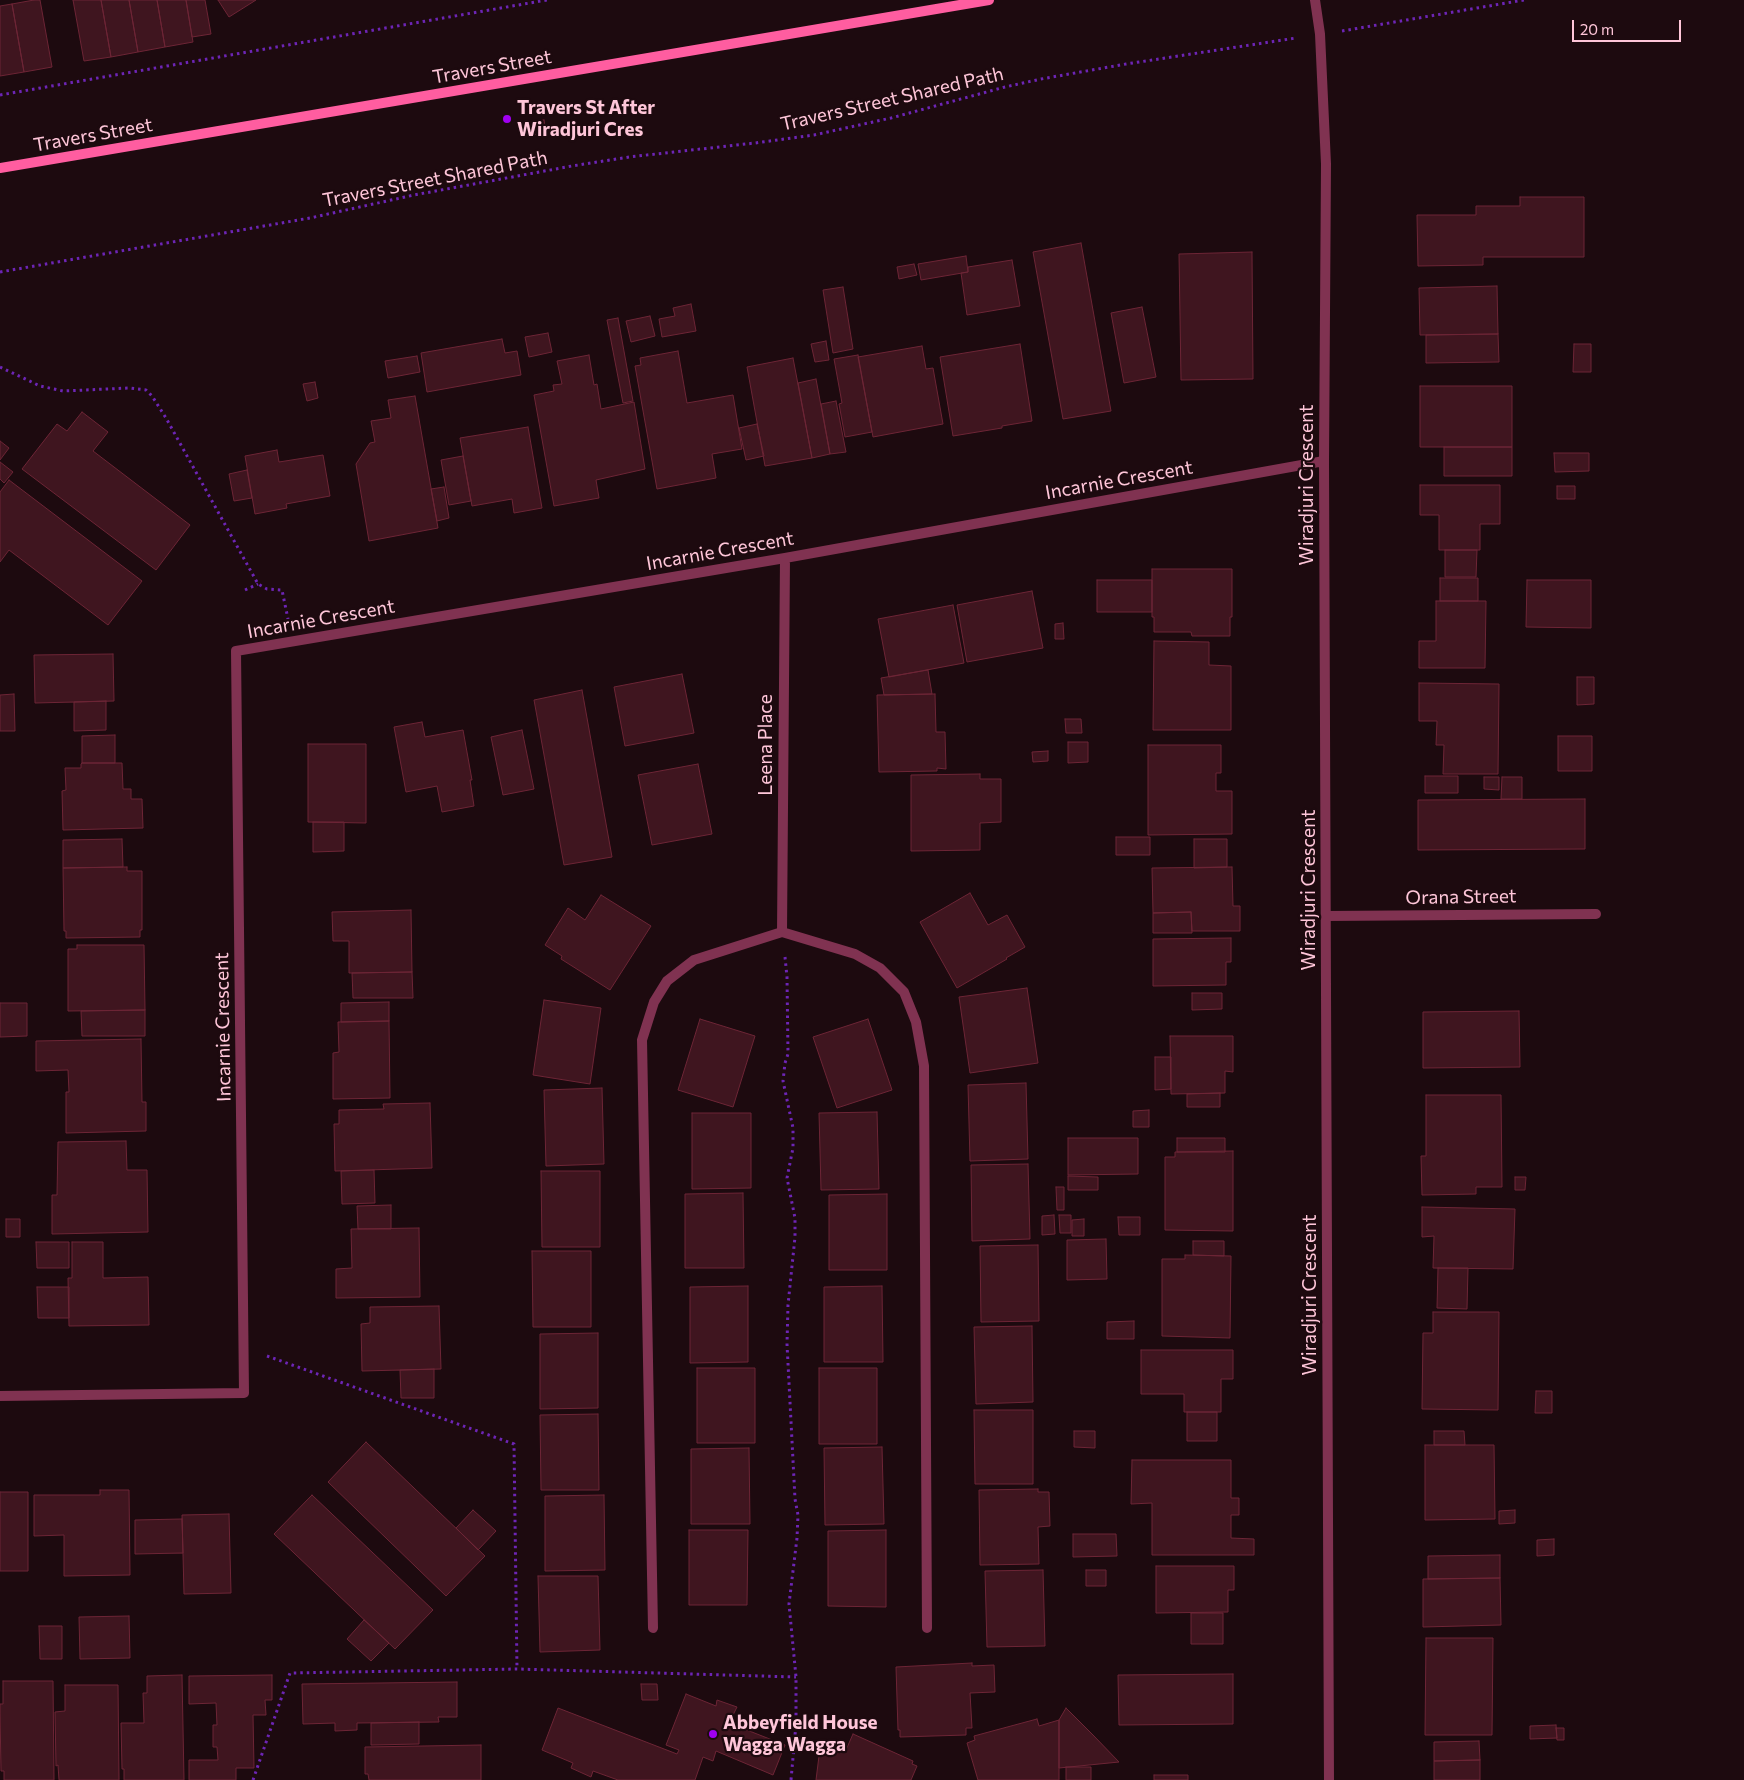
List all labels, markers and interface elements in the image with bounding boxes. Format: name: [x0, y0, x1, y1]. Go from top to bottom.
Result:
scale bar: [1574, 10, 1683, 42]
text: 20 m: [1580, 20, 1614, 38]
street label: Travers Street: [431, 45, 553, 89]
street label: Travers Street Shared Path: [778, 62, 1006, 136]
place label: Travers St After Wiradjuri Cres: [517, 97, 655, 141]
street label: Travers Street: [32, 113, 154, 157]
marker: Travers St After Wiradjuri Cres: [501, 113, 513, 125]
street label: Travers Street Shared Path: [321, 146, 549, 212]
street label: Wiradjuri Crescent: [1296, 404, 1318, 566]
street label: Incarnie Crescent: [1043, 456, 1195, 504]
street label: Incarnie Crescent: [644, 527, 796, 575]
street label: Incarnie Crescent: [245, 595, 397, 643]
street label: Leena Place: [755, 694, 777, 796]
street label: Wiradjuri Crescent: [1298, 809, 1320, 971]
street label: Orana Street: [1405, 885, 1517, 909]
street label: Incarnie Crescent: [210, 952, 236, 1102]
street label: Wiradjuri Crescent: [1299, 1214, 1321, 1376]
place label: Abbeyfield House Wagga Wagga: [723, 1712, 878, 1756]
marker: Abbeyfield House Wagga Wagga: [707, 1728, 719, 1740]

